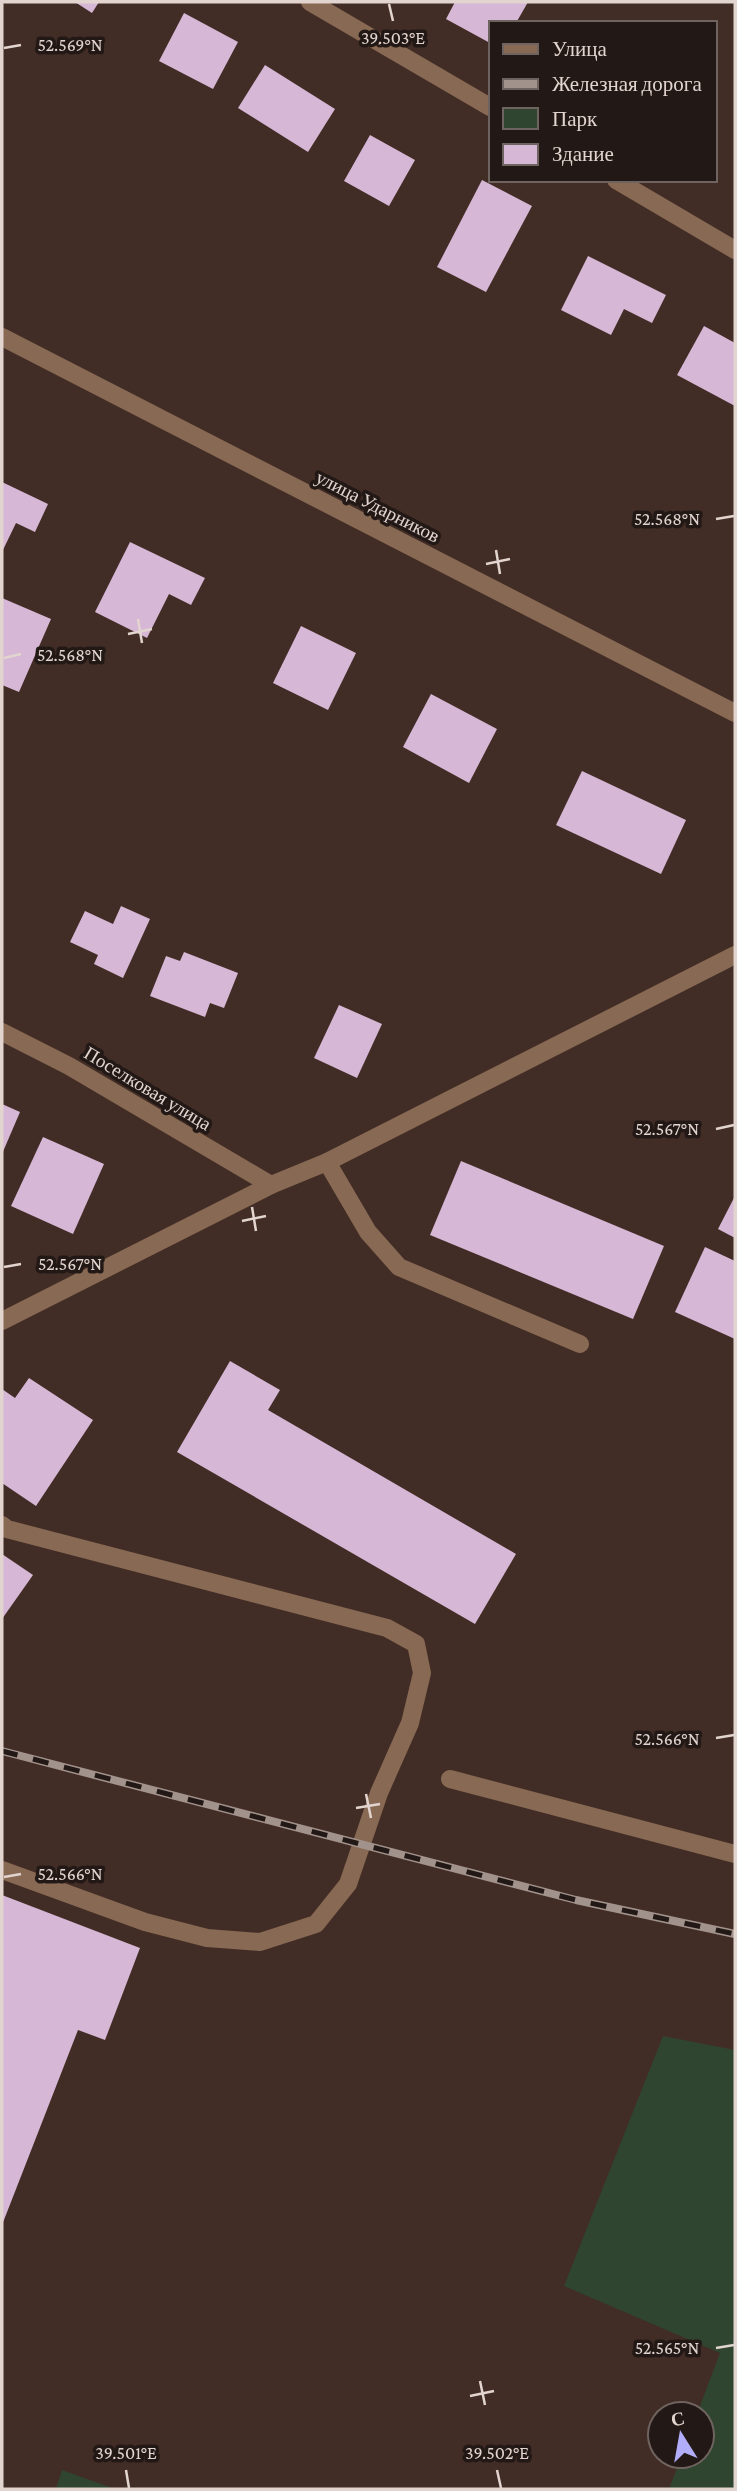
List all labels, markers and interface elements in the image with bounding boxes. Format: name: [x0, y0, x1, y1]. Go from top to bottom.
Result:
legend: [489, 21, 716, 182]
text: 39.503°E: [361, 28, 425, 48]
text: 52.569°N: [37, 35, 103, 55]
text: Улица: [552, 37, 607, 61]
text: Железная дорога: [552, 72, 702, 96]
text: Парк: [552, 107, 598, 131]
text: Здание: [552, 142, 614, 166]
street label: улица Ударников: [312, 466, 443, 547]
text: 52.568°N: [634, 509, 700, 529]
text: 52.568°N: [37, 645, 103, 665]
street label: Поселковая улица: [80, 1042, 216, 1135]
text: 52.567°N: [635, 1119, 699, 1139]
text: 52.567°N: [38, 1254, 102, 1274]
text: 52.566°N: [634, 1729, 700, 1749]
text: 52.566°N: [37, 1864, 103, 1884]
text: 52.565°N: [635, 2338, 699, 2358]
north arrow: [646, 2400, 716, 2470]
text: С: [669, 2407, 687, 2430]
text: 39.501°E: [95, 2443, 157, 2463]
text: 39.502°E: [465, 2443, 529, 2463]

